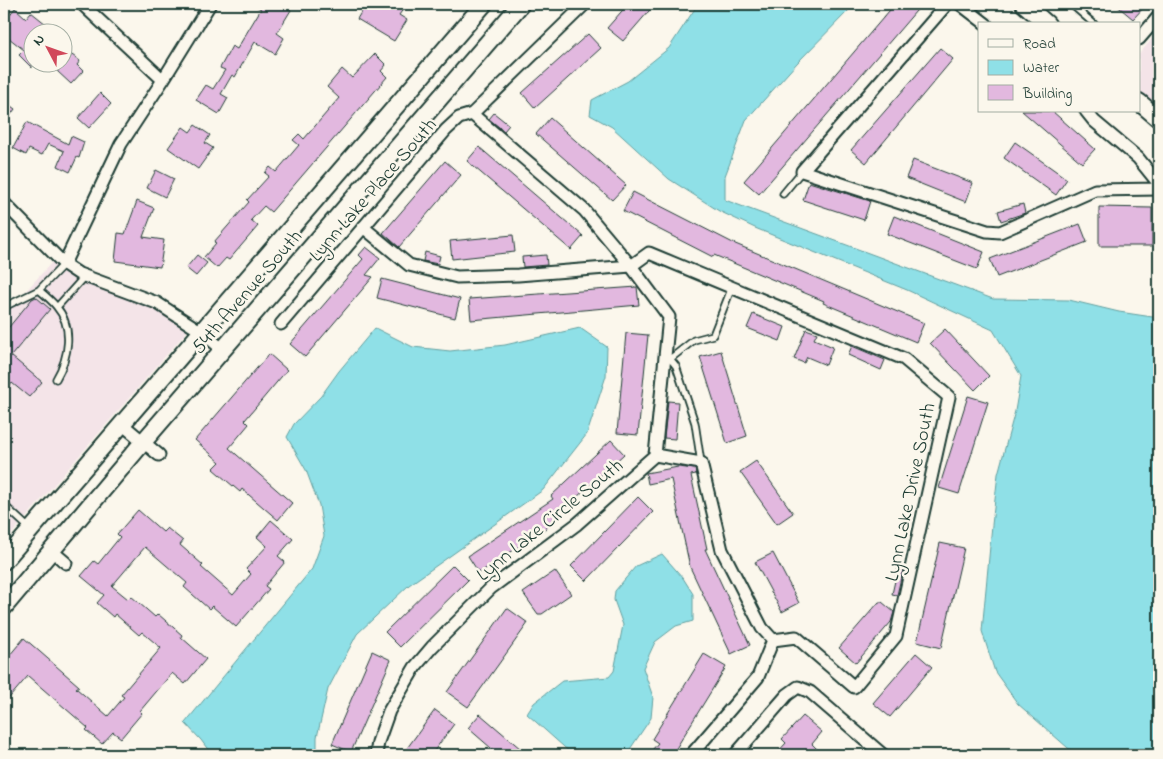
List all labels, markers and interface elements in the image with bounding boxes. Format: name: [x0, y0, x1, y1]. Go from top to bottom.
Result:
north arrow: [22, 22, 72, 72]
legend: [978, 22, 1140, 112]
text: N: [28, 30, 50, 51]
text: Road: [1023, 33, 1056, 55]
text: Water: [1023, 57, 1059, 79]
text: Building: [1022, 83, 1072, 106]
street label: Lynn Lake Place South: [303, 112, 445, 269]
street label: 54th Avenue South: [186, 224, 310, 361]
street label: Lynn Lake Drive South: [878, 401, 945, 584]
street label: Lynn Lake Circle South: [471, 452, 630, 589]

